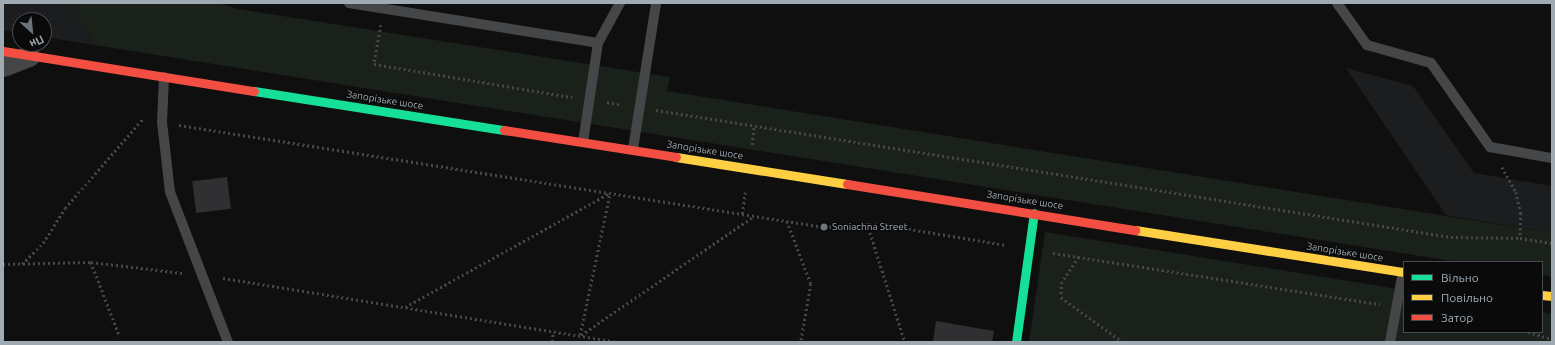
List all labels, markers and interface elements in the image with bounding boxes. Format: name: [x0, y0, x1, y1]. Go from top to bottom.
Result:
north arrow: [12, 12, 52, 52]
text: Пн: [28, 33, 46, 50]
street label: Запорізьке шосе: [346, 88, 424, 112]
street label: Запорізьке шосе: [666, 138, 744, 162]
street label: Запорізьке шосе: [986, 188, 1064, 212]
place label: Soniachna Street: [832, 221, 908, 233]
marker: Soniachna Street: [819, 222, 829, 232]
street label: Запорізьке шосе: [1306, 240, 1384, 264]
legend: [1403, 261, 1543, 333]
text: Вільно: [1441, 271, 1479, 284]
text: Повільно: [1441, 291, 1493, 304]
text: Затор: [1441, 311, 1473, 324]

